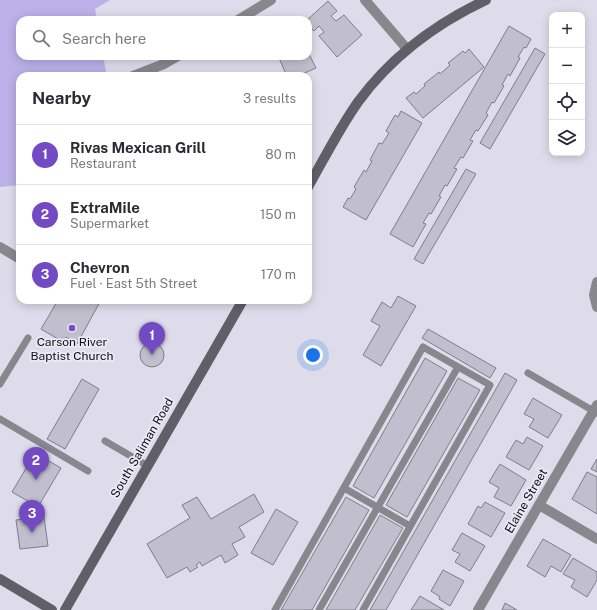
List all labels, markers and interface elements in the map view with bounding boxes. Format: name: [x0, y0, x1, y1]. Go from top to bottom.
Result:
map controls: [549, 12, 585, 156]
button: +: [549, 12, 585, 48]
search box: [16, 16, 312, 60]
icon: search: [30, 27, 52, 49]
text: Search here: [62, 30, 146, 47]
button: −: [549, 48, 585, 84]
button: locate: [549, 84, 585, 120]
text: Nearby: [32, 88, 91, 108]
text: 3 results: [243, 91, 296, 106]
button: layers: [549, 120, 585, 156]
text: Rivas Mexican Grill: [70, 139, 206, 156]
text: 1: [42, 147, 48, 162]
text: 80 m: [265, 147, 296, 162]
text: Restaurant: [70, 156, 136, 171]
text: ExtraMile: [70, 199, 140, 216]
text: 2: [41, 207, 49, 222]
text: 150 m: [260, 207, 296, 222]
text: Supermarket: [70, 216, 149, 231]
text: Chevron: [70, 259, 130, 276]
text: 3: [41, 267, 49, 282]
text: 170 m: [261, 267, 296, 282]
text: Fuel · East 5th Street: [70, 276, 197, 291]
pin: 1: [139, 322, 165, 355]
marker: Carson River Baptist Church: [67, 323, 77, 333]
place label: Carson River Baptist Church: [31, 335, 114, 363]
your location: [303, 345, 323, 365]
street label: South Saliman Road: [108, 396, 176, 500]
pin: 2: [23, 447, 49, 480]
street label: Elaine Street: [502, 466, 550, 536]
pin: 3: [19, 500, 45, 533]

